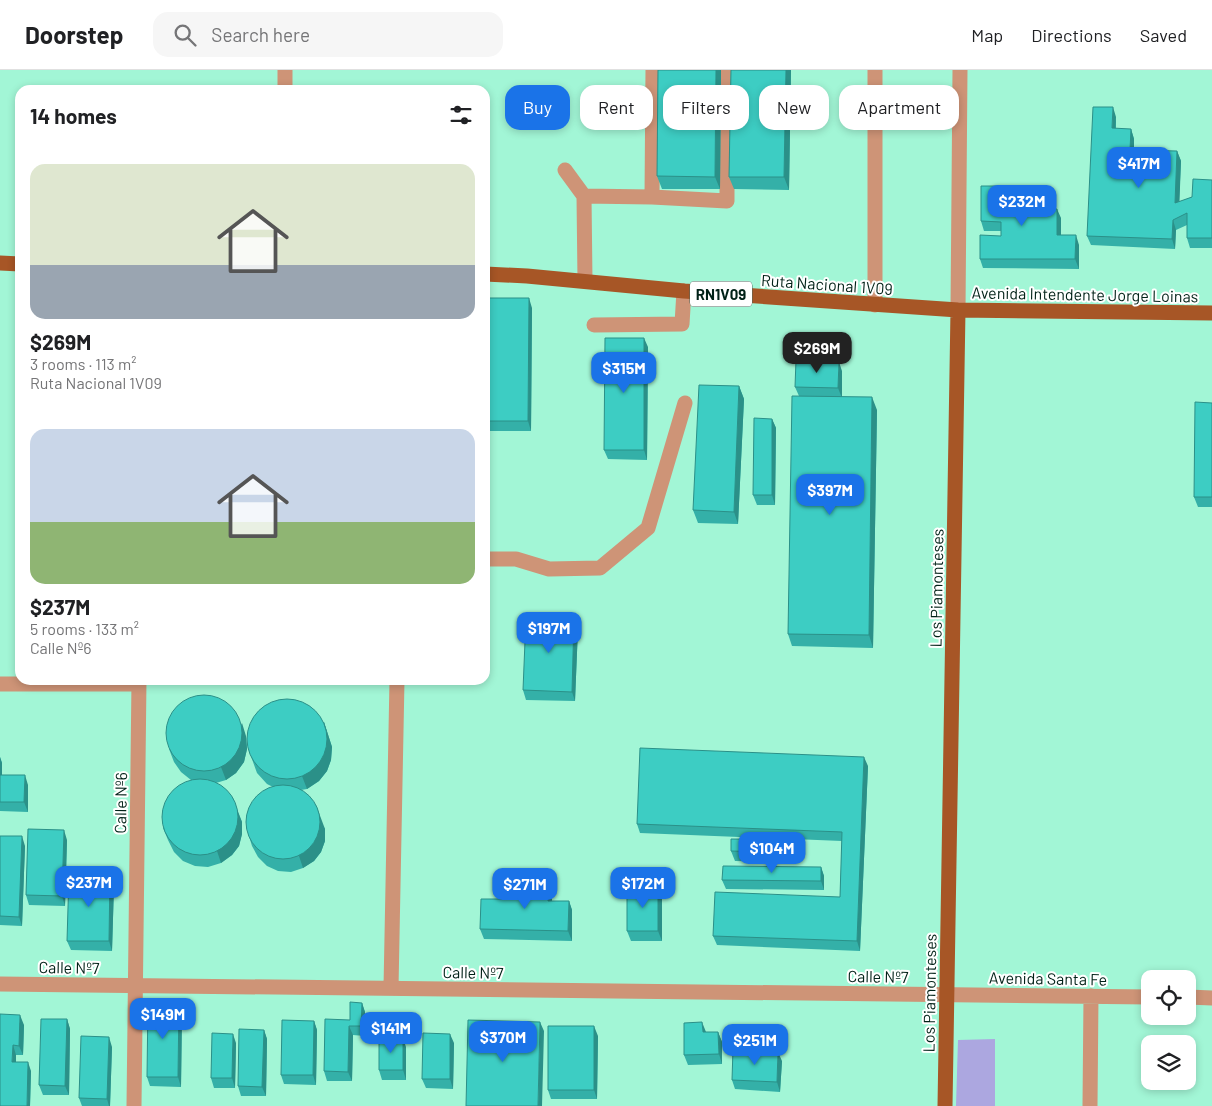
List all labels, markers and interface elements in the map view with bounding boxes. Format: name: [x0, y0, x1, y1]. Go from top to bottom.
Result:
search box: [153, 12, 503, 57]
text: Doorstep: [25, 20, 123, 49]
icon: search: [171, 21, 199, 49]
text: Search here: [211, 23, 310, 46]
text: Map: [971, 24, 1003, 46]
text: Directions: [1031, 24, 1112, 46]
text: Saved: [1140, 24, 1187, 46]
chip: Buy: [505, 85, 570, 130]
chip: Rent: [580, 85, 653, 130]
chip: Filters: [663, 85, 749, 130]
chip: New: [759, 85, 829, 130]
chip: Apartment: [839, 85, 959, 130]
icon: filters: [447, 101, 475, 129]
text: 14 homes: [30, 103, 117, 128]
pin: $417M: [1104, 146, 1174, 189]
text: $417M: [1118, 153, 1160, 172]
pin: $232M: [987, 184, 1057, 227]
text: $232M: [999, 191, 1045, 210]
icon: home: [208, 196, 298, 286]
street label: Ruta Nacional 1V09: [761, 270, 893, 298]
road number: RN1V09: [690, 282, 752, 306]
street label: Avenida Intendente Jorge Loinas: [971, 283, 1199, 305]
text: $269M: [30, 329, 91, 354]
pin: $269M: [782, 332, 852, 374]
text: $269M: [794, 338, 840, 357]
pin: $315M: [589, 352, 659, 394]
text: 3 rooms · 113 m²: [30, 354, 136, 373]
text: $315M: [602, 358, 646, 377]
text: Ruta Nacional 1V09: [30, 373, 162, 392]
icon: home: [208, 461, 298, 551]
pin: $397M: [795, 474, 865, 516]
text: $397M: [807, 480, 853, 499]
street label: Los Piamonteses: [925, 529, 947, 647]
text: $237M: [30, 594, 90, 619]
pin: $197M: [514, 612, 584, 654]
text: $197M: [528, 618, 570, 637]
text: 5 rooms · 133 m²: [30, 619, 139, 638]
text: Calle Nº6: [30, 638, 92, 657]
street label: Calle Nº6: [110, 772, 130, 834]
pin: $104M: [737, 832, 807, 874]
text: $104M: [749, 838, 795, 857]
pin: $237M: [54, 866, 124, 908]
pin: $172M: [608, 866, 678, 909]
pin: $271M: [490, 868, 560, 910]
text: $237M: [66, 872, 112, 891]
text: $172M: [621, 873, 665, 892]
text: $271M: [503, 874, 547, 893]
street label: Los Piamonteses: [918, 934, 940, 1052]
street label: Calle Nº7: [38, 957, 100, 977]
street label: Calle Nº7: [442, 962, 504, 982]
street label: Calle Nº7: [847, 966, 909, 986]
street label: Avenida Santa Fe: [989, 967, 1107, 989]
map controls: [1141, 970, 1196, 1090]
button: locate: [1141, 970, 1196, 1025]
pin: $149M: [128, 998, 198, 1040]
text: $149M: [141, 1004, 185, 1023]
pin: $141M: [356, 1012, 426, 1054]
text: $141M: [371, 1018, 411, 1037]
pin: $370M: [468, 1020, 538, 1063]
pin: $251M: [720, 1024, 790, 1066]
text: $370M: [480, 1027, 526, 1046]
text: $251M: [733, 1030, 777, 1049]
button: layers: [1141, 1035, 1196, 1090]

